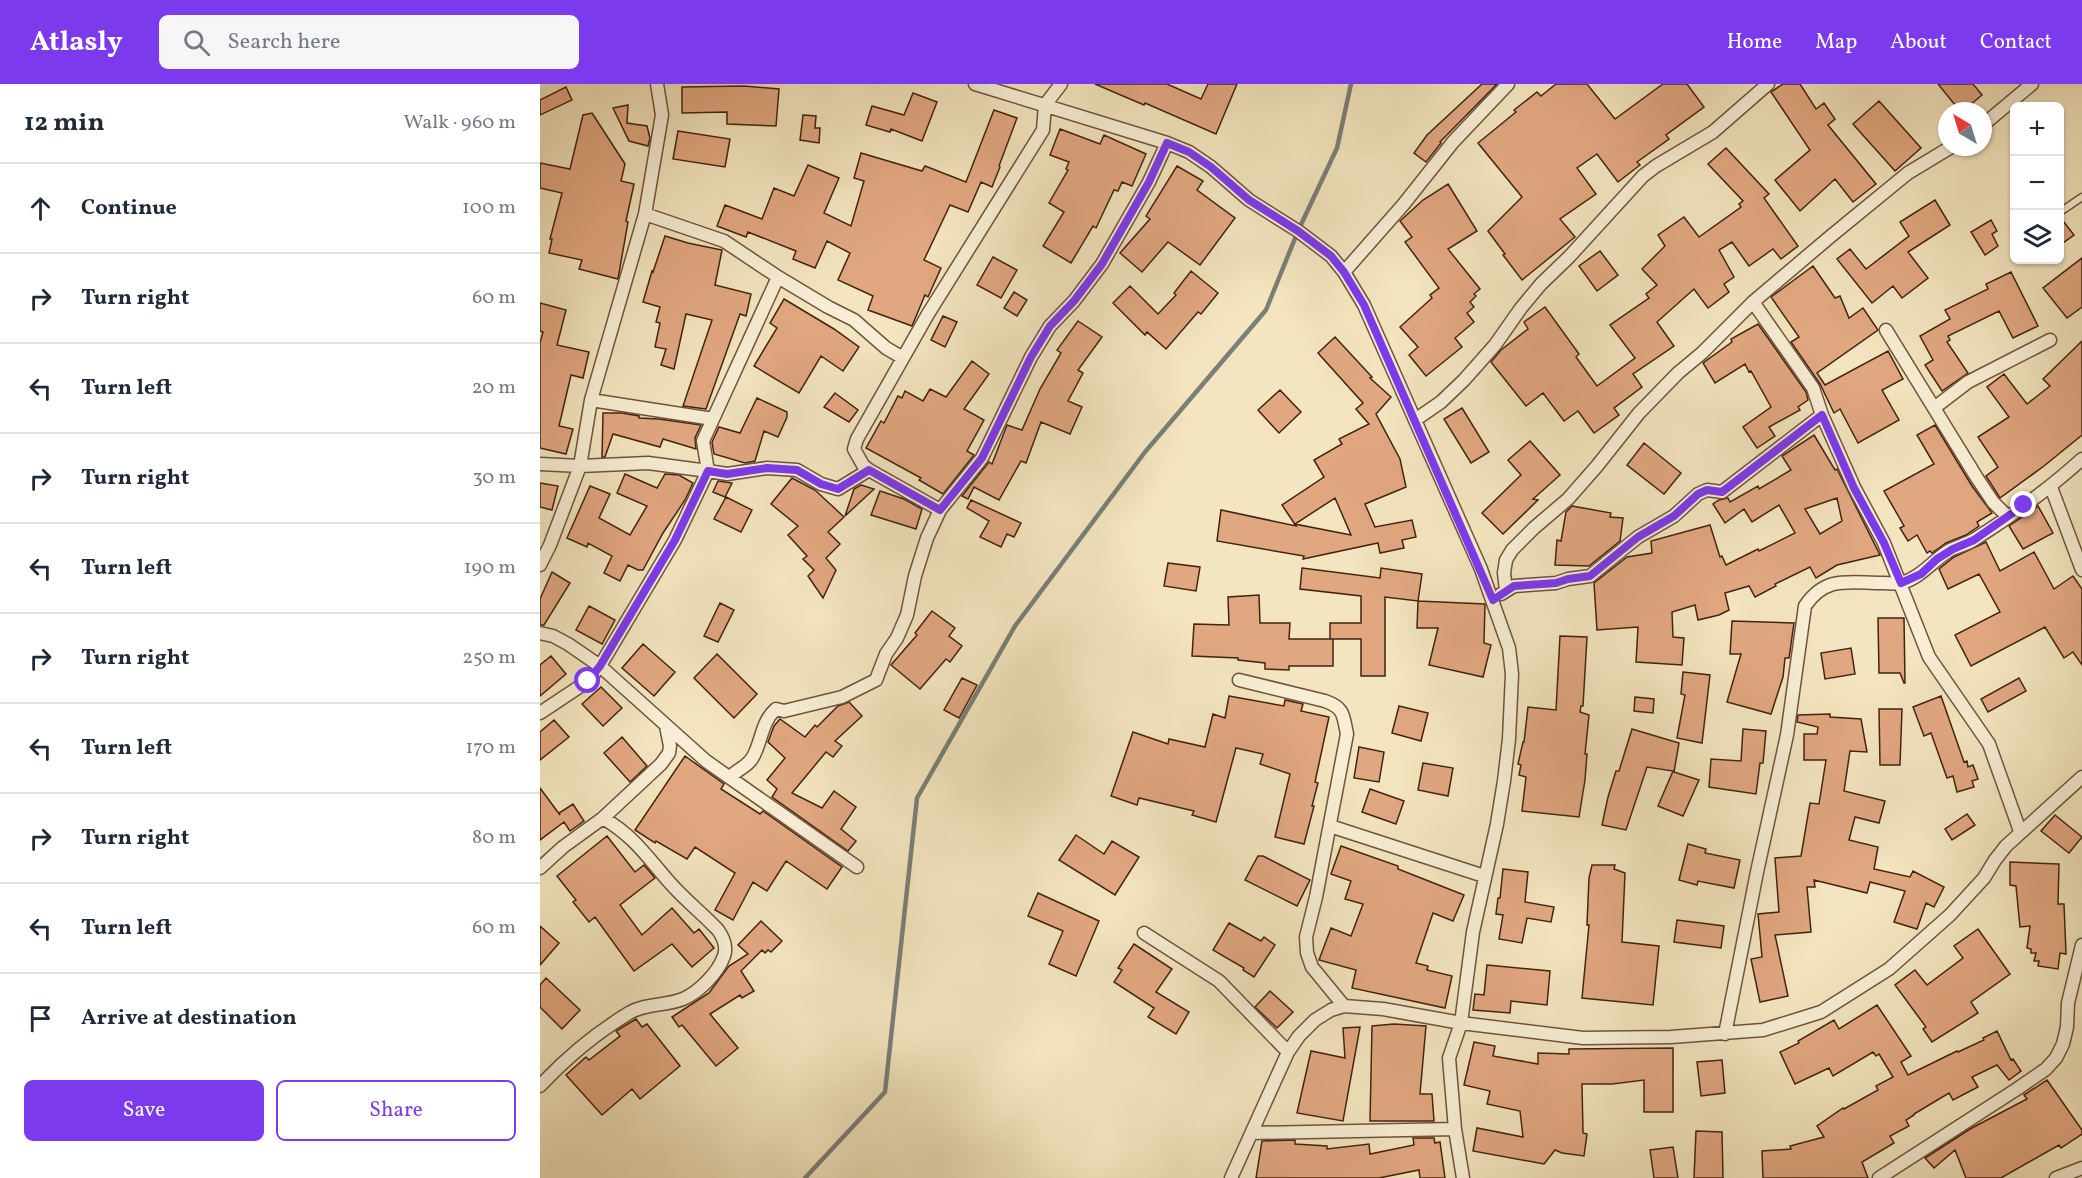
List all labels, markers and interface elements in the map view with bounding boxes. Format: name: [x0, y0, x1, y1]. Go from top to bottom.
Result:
search box: [159, 15, 579, 69]
text: Atlasly: [30, 23, 123, 62]
icon: search: [180, 26, 213, 59]
text: Search here: [228, 27, 340, 58]
text: Home: [1727, 28, 1782, 57]
text: Map: [1815, 28, 1857, 57]
text: About: [1890, 28, 1947, 57]
text: Contact: [1980, 28, 2052, 57]
north arrow: [1938, 102, 1992, 156]
map controls: [2010, 102, 2064, 264]
button: +: [2010, 102, 2064, 156]
text: 12 min: [24, 105, 105, 141]
text: Walk · 960 m: [404, 109, 516, 137]
button: −: [2010, 156, 2064, 210]
icon: ahead: [24, 192, 57, 225]
text: Continue: [81, 193, 177, 224]
text: 100 m: [462, 194, 516, 222]
button: layers: [2010, 210, 2064, 264]
icon: right: [24, 282, 57, 315]
text: Turn right: [81, 283, 189, 314]
text: 60 m: [472, 284, 516, 312]
icon: left: [24, 372, 57, 405]
text: Turn left: [81, 373, 172, 404]
text: 20 m: [472, 374, 516, 402]
icon: right: [24, 462, 57, 495]
text: Turn right: [81, 463, 189, 494]
text: 30 m: [472, 464, 516, 492]
route end: [2010, 491, 2036, 517]
icon: left: [24, 552, 57, 585]
text: Turn left: [81, 553, 172, 584]
text: 190 m: [464, 554, 516, 582]
icon: right: [24, 642, 57, 675]
text: Turn right: [81, 643, 189, 674]
text: 250 m: [462, 644, 516, 672]
route start: [574, 667, 600, 693]
icon: left: [24, 732, 57, 765]
text: Turn left: [81, 733, 172, 764]
text: 170 m: [466, 734, 516, 762]
icon: right: [24, 822, 57, 855]
text: Turn right: [81, 823, 189, 854]
text: 80 m: [472, 824, 516, 852]
icon: left: [24, 912, 57, 945]
text: Turn left: [81, 913, 172, 944]
text: 60 m: [472, 914, 516, 942]
icon: arrive: [24, 1002, 57, 1035]
text: Arrive at destination: [81, 1003, 297, 1034]
button: Save: [24, 1080, 264, 1141]
button: Share: [276, 1080, 516, 1141]

